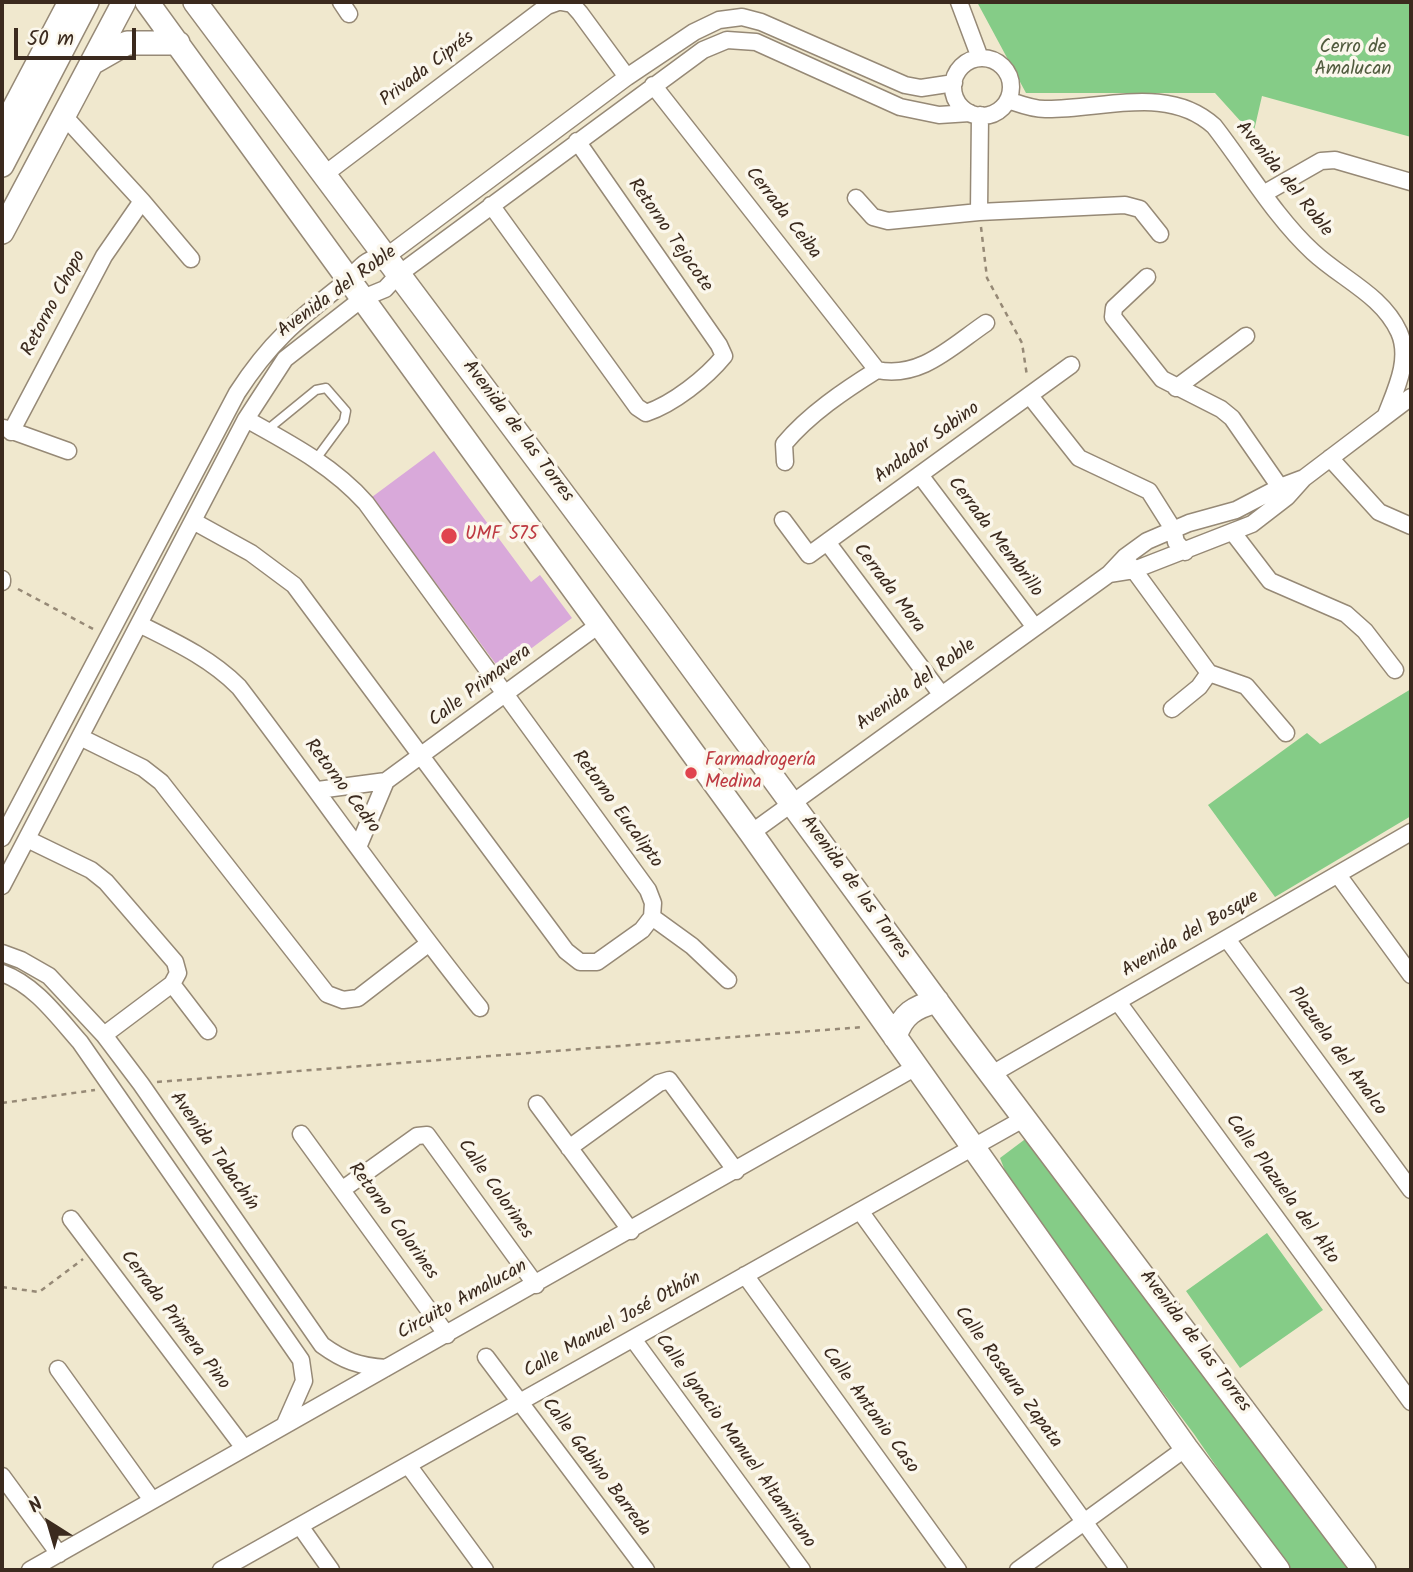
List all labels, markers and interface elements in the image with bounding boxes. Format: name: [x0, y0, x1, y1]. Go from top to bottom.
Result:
scale bar: [18, 14, 140, 58]
text: 50 m: [27, 23, 74, 56]
street label: Privada Ciprés: [377, 27, 479, 113]
park label: Cerro de Amalucan: [1315, 38, 1391, 82]
street label: Avenida del Roble: [1229, 118, 1337, 242]
street label: Cerrada Ceiba: [739, 163, 825, 265]
street label: Retorno Tejocote: [621, 175, 717, 297]
street label: Avenida del Roble: [274, 242, 402, 344]
street label: Retorno Chopo: [18, 247, 92, 361]
street label: Avenida de las Torres: [456, 357, 578, 507]
street label: Andador Sabino: [871, 398, 985, 490]
street label: Cerrada Membrillo: [941, 473, 1047, 603]
place label: UMF 575: [465, 525, 538, 547]
marker: UMF 575: [439, 526, 459, 546]
street label: Cerrada Mora: [847, 540, 929, 638]
street label: Avenida del Roble: [853, 635, 981, 737]
street label: Calle Primavera: [425, 641, 537, 733]
street label: Retorno Cedro: [298, 735, 384, 839]
street label: Retorno Eucalipto: [566, 747, 666, 873]
place label: Farmadrogería Medina: [705, 751, 816, 795]
marker: Farmadrogería Medina: [683, 765, 699, 781]
street label: Avenida de las Torres: [794, 812, 914, 964]
street label: Avenida del Bosque: [1118, 886, 1264, 984]
street label: Plazuela del Analco: [1282, 983, 1390, 1121]
street label: Avenida Tabachín: [164, 1088, 262, 1216]
street label: Calle Plazuela del Alto: [1219, 1111, 1343, 1269]
street label: Calle Colorines: [451, 1136, 537, 1244]
street label: Retorno Colorines: [342, 1159, 442, 1285]
street label: Cerrada Primera Pino: [114, 1247, 234, 1395]
street label: Circuito Amalucan: [394, 1256, 532, 1346]
street label: Avenida de las Torres: [1133, 1267, 1255, 1417]
street label: Calle Manuel José Othón: [520, 1268, 706, 1384]
street label: Calle Rosaura Zapata: [948, 1303, 1066, 1453]
street label: Calle Ignacio Manuel Altamirano: [649, 1331, 819, 1553]
street label: Calle Antonio Caso: [815, 1343, 923, 1479]
street label: Calle Gabino Barreda: [535, 1394, 655, 1542]
north arrow: [14, 1488, 84, 1558]
text: N: [23, 1491, 50, 1522]

